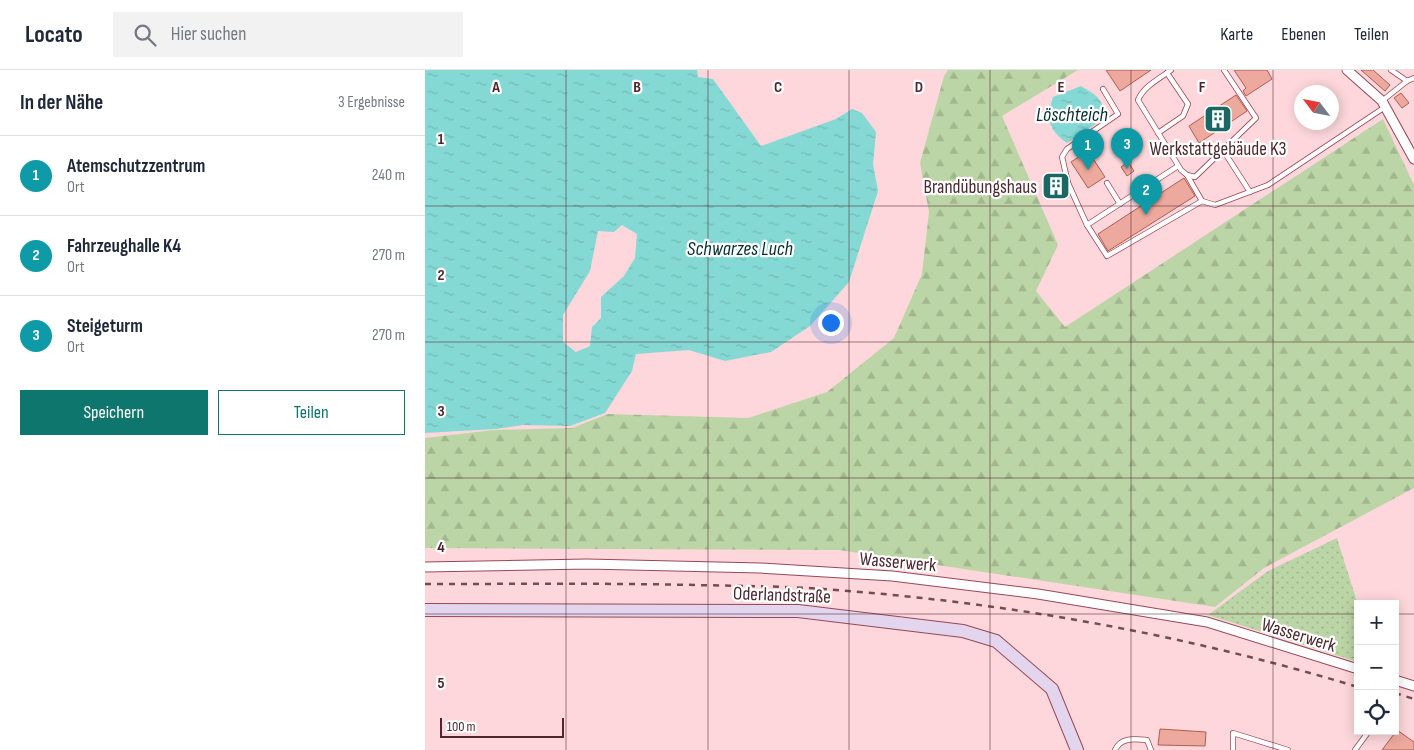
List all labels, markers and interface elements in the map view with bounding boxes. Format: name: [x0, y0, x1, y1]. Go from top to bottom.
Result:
search box: [113, 12, 463, 57]
text: Locato: [25, 20, 83, 49]
icon: search: [131, 21, 159, 49]
text: Hier suchen: [171, 23, 246, 46]
text: Karte: [1220, 24, 1253, 45]
text: Ebenen: [1281, 24, 1326, 45]
text: Teilen: [1354, 24, 1389, 45]
text: A: [491, 78, 500, 97]
text: B: [633, 78, 641, 97]
text: C: [774, 78, 782, 97]
text: D: [915, 78, 923, 97]
text: E: [1058, 78, 1065, 97]
text: F: [1199, 78, 1206, 97]
north arrow: [1294, 85, 1339, 130]
text: In der Nähe: [20, 90, 103, 115]
text: 3 Ergebnisse: [338, 93, 405, 112]
water label: Löschteich: [1036, 103, 1108, 127]
building icon: Werkstattgebäude K3: [1203, 104, 1233, 134]
pin: 3: [1111, 128, 1143, 169]
pin: 1: [1072, 129, 1104, 170]
text: 1: [438, 130, 445, 149]
place label: Werkstattgebäude K3: [1150, 138, 1287, 161]
text: Atemschutzzentrum: [67, 155, 205, 178]
text: 1: [33, 166, 39, 185]
text: 240 m: [372, 166, 405, 185]
building icon: Brandübungshaus: [1041, 171, 1071, 201]
pin: 2: [1130, 174, 1162, 215]
place label: Brandübungshaus: [924, 176, 1037, 199]
text: Ort: [67, 178, 85, 197]
text: Fahrzeughalle K4: [67, 235, 181, 258]
water label: Schwarzes Luch: [687, 237, 793, 261]
text: 2: [32, 246, 40, 265]
text: 270 m: [372, 246, 405, 265]
text: Ort: [67, 258, 85, 277]
text: 2: [437, 266, 445, 285]
your location: [818, 310, 844, 336]
text: Steigeturm: [67, 315, 143, 338]
text: 3: [32, 326, 40, 345]
text: 270 m: [372, 326, 405, 345]
text: Ort: [67, 338, 85, 357]
button: Speichern: [20, 390, 208, 435]
button: Teilen: [218, 390, 405, 435]
text: 3: [437, 402, 445, 421]
text: 4: [437, 538, 445, 557]
street label: Wasserwerk: [859, 548, 938, 577]
street label: Oderlandstraße: [733, 582, 831, 609]
map controls: [1354, 600, 1399, 735]
button: +: [1354, 600, 1399, 645]
street label: Wasserwerk: [1258, 613, 1339, 658]
button: −: [1354, 645, 1399, 690]
text: 5: [437, 674, 445, 693]
button: locate: [1354, 690, 1399, 735]
scale bar: [440, 715, 564, 738]
text: 100 m: [447, 718, 476, 735]

